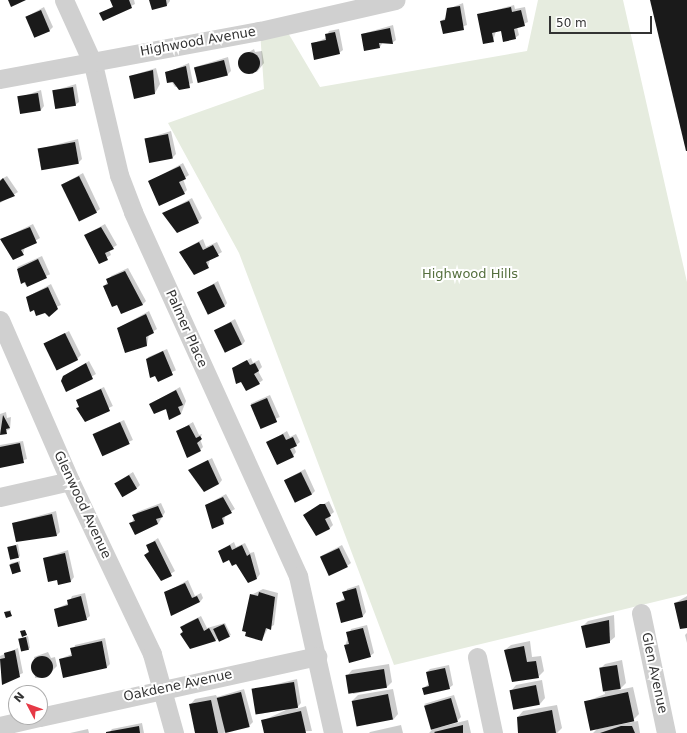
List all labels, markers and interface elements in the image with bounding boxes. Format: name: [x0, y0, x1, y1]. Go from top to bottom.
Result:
scale bar: [551, 8, 654, 34]
text: 50 m: [556, 16, 587, 30]
street label: Highwood Avenue: [139, 24, 257, 60]
park label: Highwood Hills: [422, 266, 518, 282]
street label: Palmer Place: [162, 288, 210, 370]
street label: Glenwood Avenue: [50, 449, 114, 561]
street label: Glen Avenue: [638, 631, 670, 715]
street label: Oakdene Avenue: [122, 667, 234, 705]
north arrow: [8, 685, 48, 725]
text: N: [11, 690, 27, 705]

